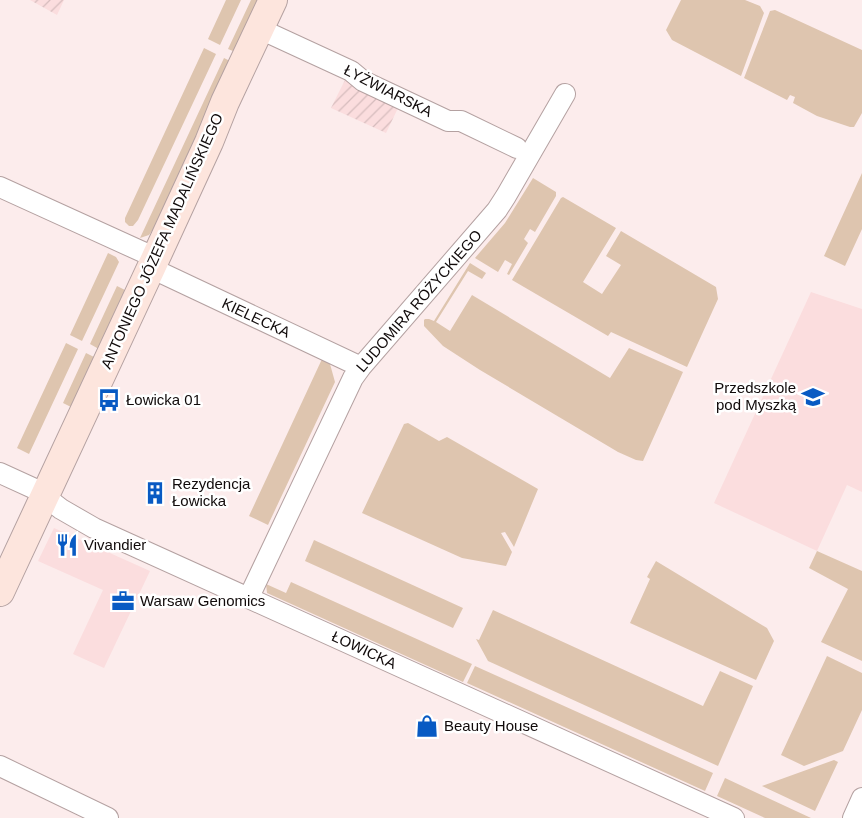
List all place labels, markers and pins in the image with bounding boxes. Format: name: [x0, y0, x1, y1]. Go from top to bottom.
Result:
place label: Przedszkole pod Myszką: [714, 379, 797, 413]
school or university icon: Przedszkole pod Myszką: [800, 384, 826, 410]
bus stop icon: Łowicka 01: [96, 387, 122, 413]
place label: Łowicka 01: [126, 391, 201, 408]
place label: Rezydencja Łowicka: [172, 475, 251, 509]
building icon: Rezydencja Łowicka: [142, 480, 168, 506]
restaurant icon: Vivandier: [54, 532, 80, 558]
place label: Vivandier: [84, 536, 146, 553]
office icon: Warsaw Genomics: [110, 588, 136, 614]
place label: Warsaw Genomics: [140, 592, 265, 609]
shop icon: Beauty House: [414, 713, 440, 739]
place label: Beauty House: [444, 717, 538, 734]

